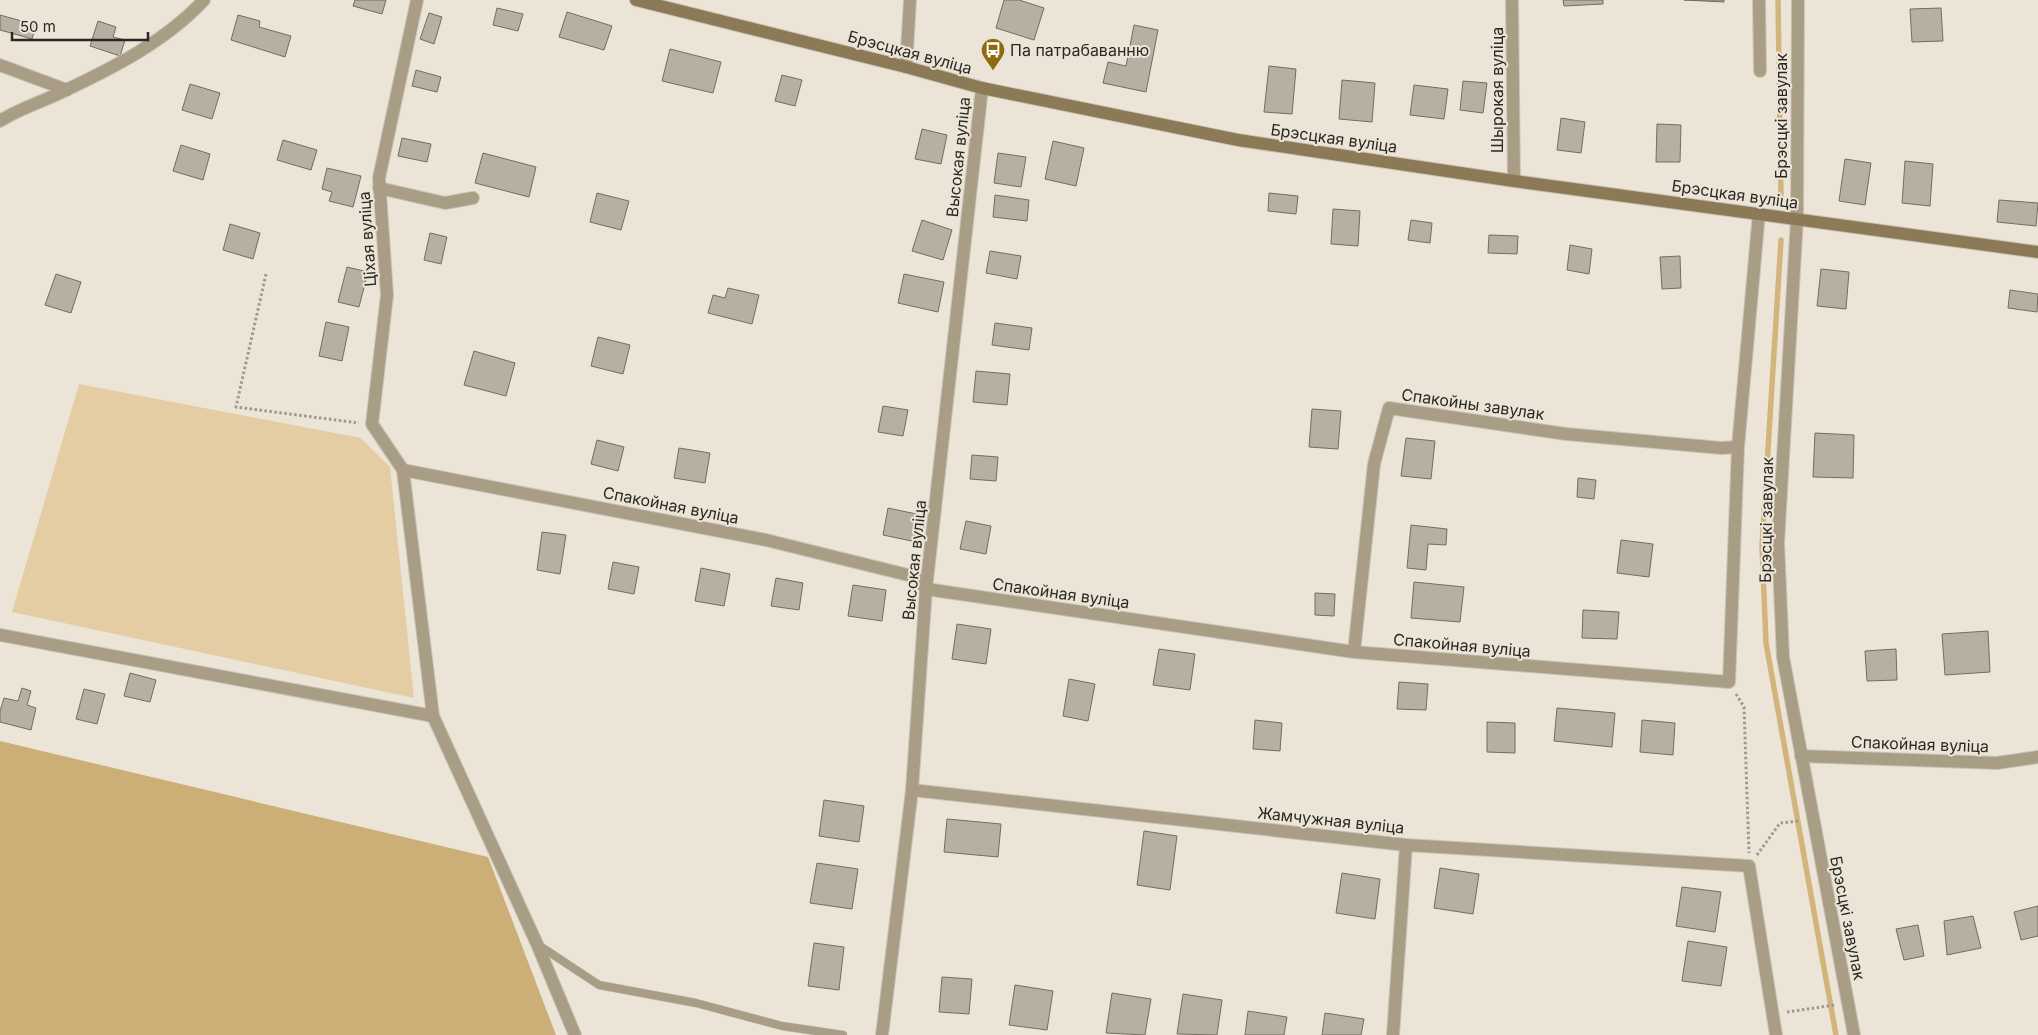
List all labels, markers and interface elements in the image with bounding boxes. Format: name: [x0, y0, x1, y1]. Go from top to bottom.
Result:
scale bar: [12, 10, 149, 42]
text: 50 m: [20, 17, 56, 36]
street label: Брэсцкая вуліца: [846, 26, 974, 78]
street label: Шырокая вуліца: [1487, 27, 1507, 153]
bus stop icon: Па патрабаванню: [980, 37, 1006, 71]
place label: Па патрабаванню: [1010, 40, 1149, 60]
street label: Брэсцкі завулак: [1771, 53, 1791, 179]
street label: Высокая вуліца: [942, 96, 974, 218]
street label: Брэсцкая вуліца: [1269, 119, 1399, 157]
street label: Брэсцкая вуліца: [1670, 175, 1800, 213]
street label: Ціхая вуліца: [354, 191, 380, 287]
street label: Спакойны завулак: [1400, 384, 1546, 424]
street label: Брэсцкі завулак: [1755, 457, 1777, 583]
street label: Спакойная вуліца: [601, 482, 741, 528]
street label: Высокая вуліца: [898, 499, 930, 621]
street label: Спакойная вуліца: [991, 573, 1131, 613]
street label: Спакойная вуліца: [1392, 629, 1532, 661]
street label: Спакойная вуліца: [1851, 732, 1989, 756]
street label: Жамчужная вуліца: [1257, 802, 1405, 838]
street label: Брэсцкі завулак: [1826, 854, 1870, 982]

